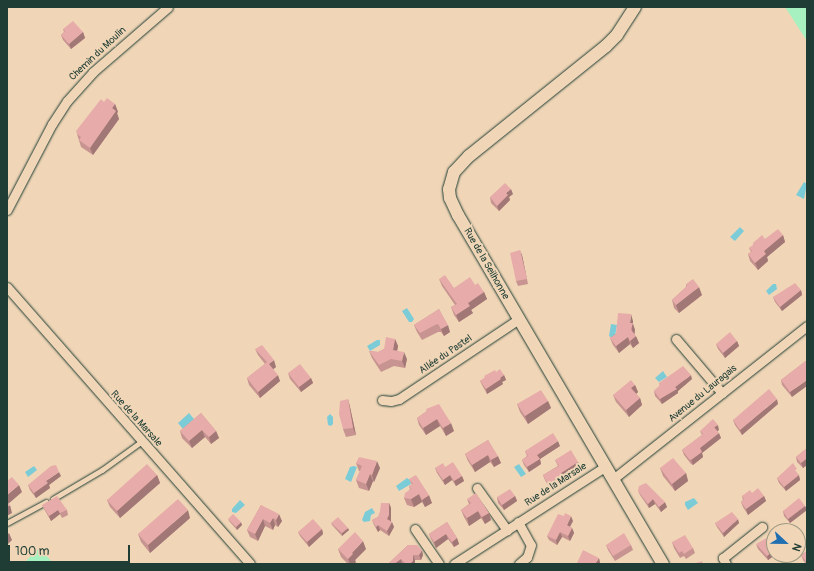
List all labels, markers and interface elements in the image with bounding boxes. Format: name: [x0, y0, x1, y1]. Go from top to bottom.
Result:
street label: Chemin du Moulin: [67, 25, 129, 83]
street label: Rue de la Seilhonne: [461, 226, 511, 302]
street label: Allée du Pastel: [417, 333, 475, 377]
street label: Avenue du Lauragais: [666, 363, 740, 425]
street label: Rue de la Marsale: [108, 389, 164, 449]
street label: Rue de la Marsale: [523, 461, 589, 509]
north arrow: [766, 523, 806, 563]
scale bar: [10, 537, 132, 563]
text: N: [789, 541, 804, 553]
text: 100 m: [15, 544, 49, 559]

